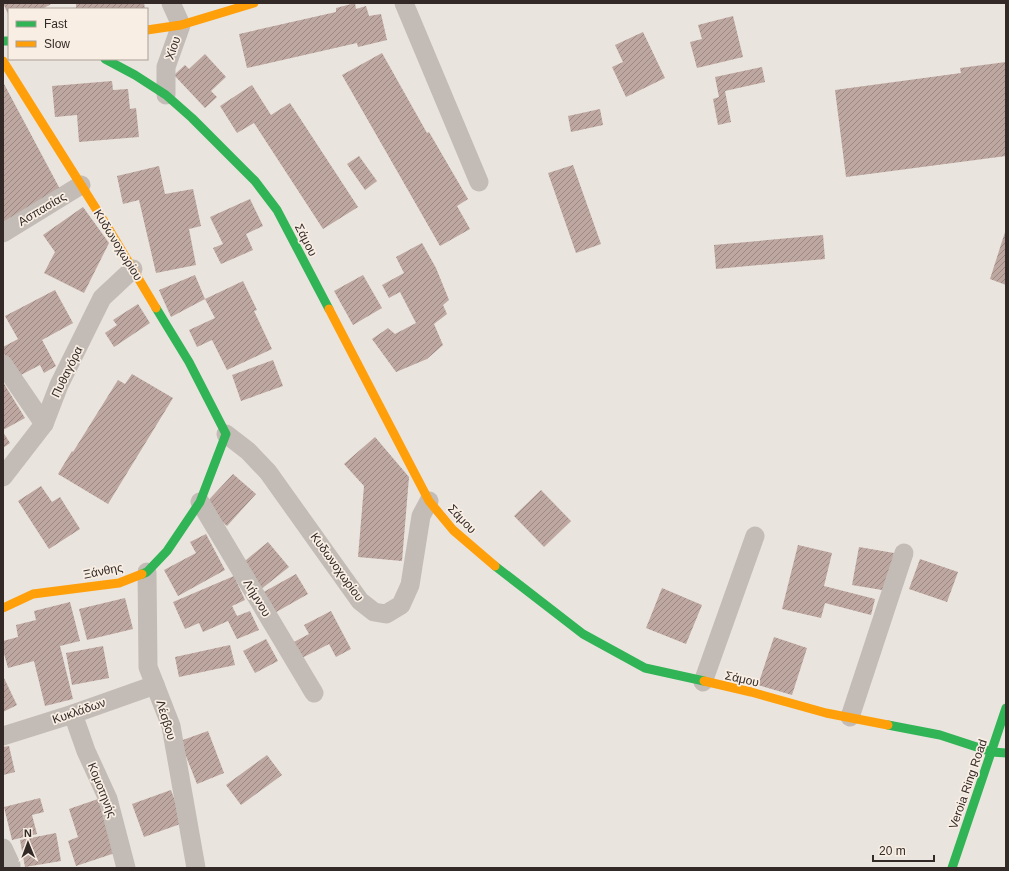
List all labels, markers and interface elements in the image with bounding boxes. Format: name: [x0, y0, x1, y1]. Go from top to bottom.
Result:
legend: [8, 8, 148, 60]
text: Fast: [44, 17, 68, 31]
street label: Χίου: [162, 34, 184, 62]
text: Slow: [44, 37, 70, 51]
street label: Ασπασίας: [16, 189, 69, 229]
street label: Κυδωνοχωρίου: [91, 207, 145, 283]
street label: Σάμου: [292, 221, 320, 259]
street label: Πυθαγόρα: [49, 344, 85, 400]
street label: Σάμου: [445, 502, 479, 536]
street label: Κυδωνοχωρίου: [308, 530, 366, 604]
street label: Ξάνθης: [82, 560, 124, 582]
street label: Λήμνου: [240, 577, 274, 619]
street label: Σάμου: [724, 668, 760, 690]
street label: Κυκλάδων: [51, 695, 107, 727]
street label: Λέσβου: [153, 698, 179, 742]
street label: Verοia Ring Road: [946, 737, 990, 831]
street label: Κομοτηνής: [85, 761, 119, 820]
north arrow: [8, 823, 48, 863]
text: N: [24, 827, 32, 839]
scale bar: [873, 837, 934, 863]
text: 20 m: [879, 844, 906, 858]

